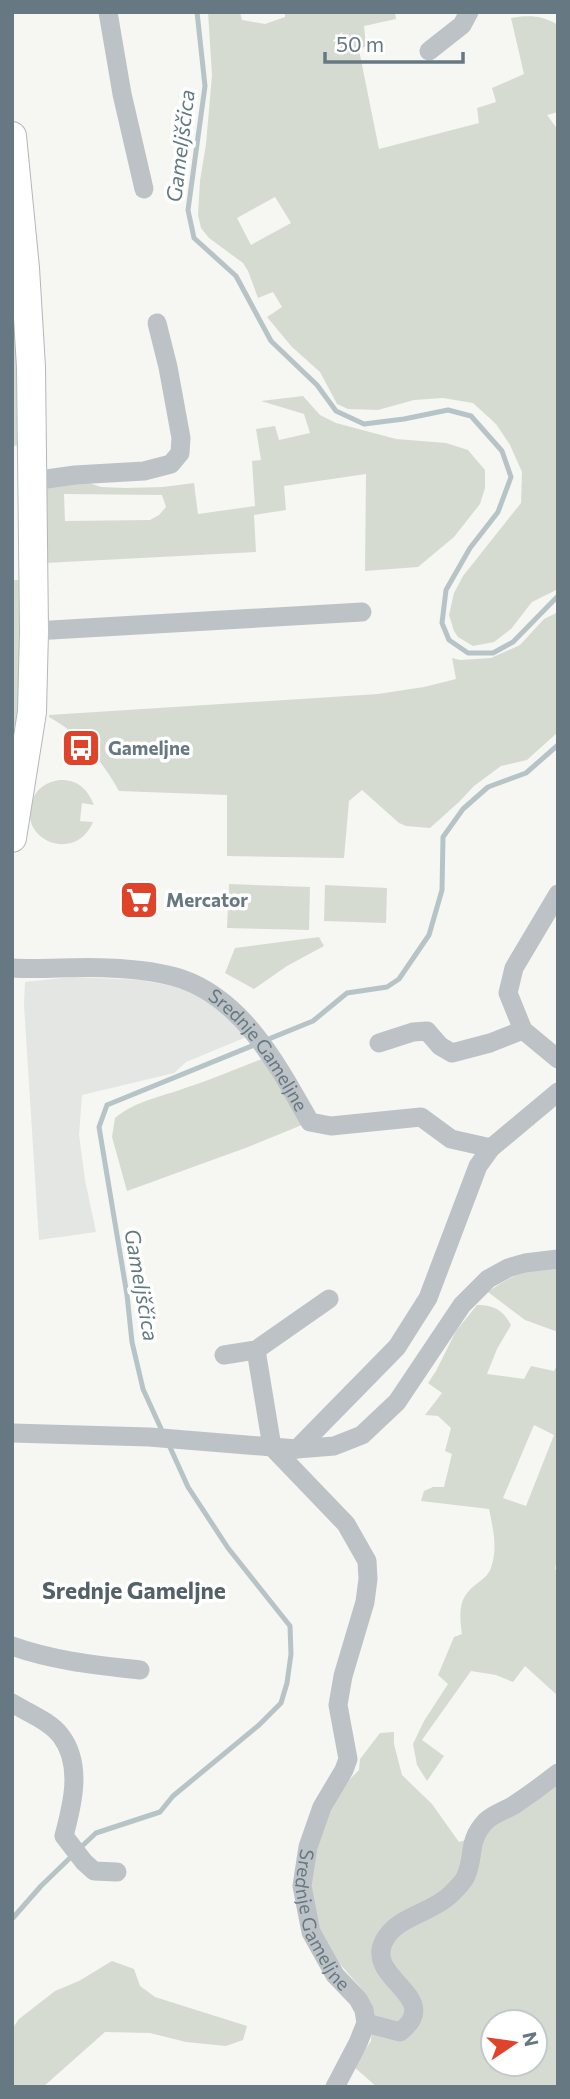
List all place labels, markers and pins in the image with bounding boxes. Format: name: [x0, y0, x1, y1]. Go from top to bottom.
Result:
bus stop icon: Gameljne: [60, 727, 102, 769]
place label: Gameljne: [108, 736, 190, 759]
supermarket icon: Mercator: [118, 879, 160, 921]
place label: Mercator: [166, 888, 248, 911]

